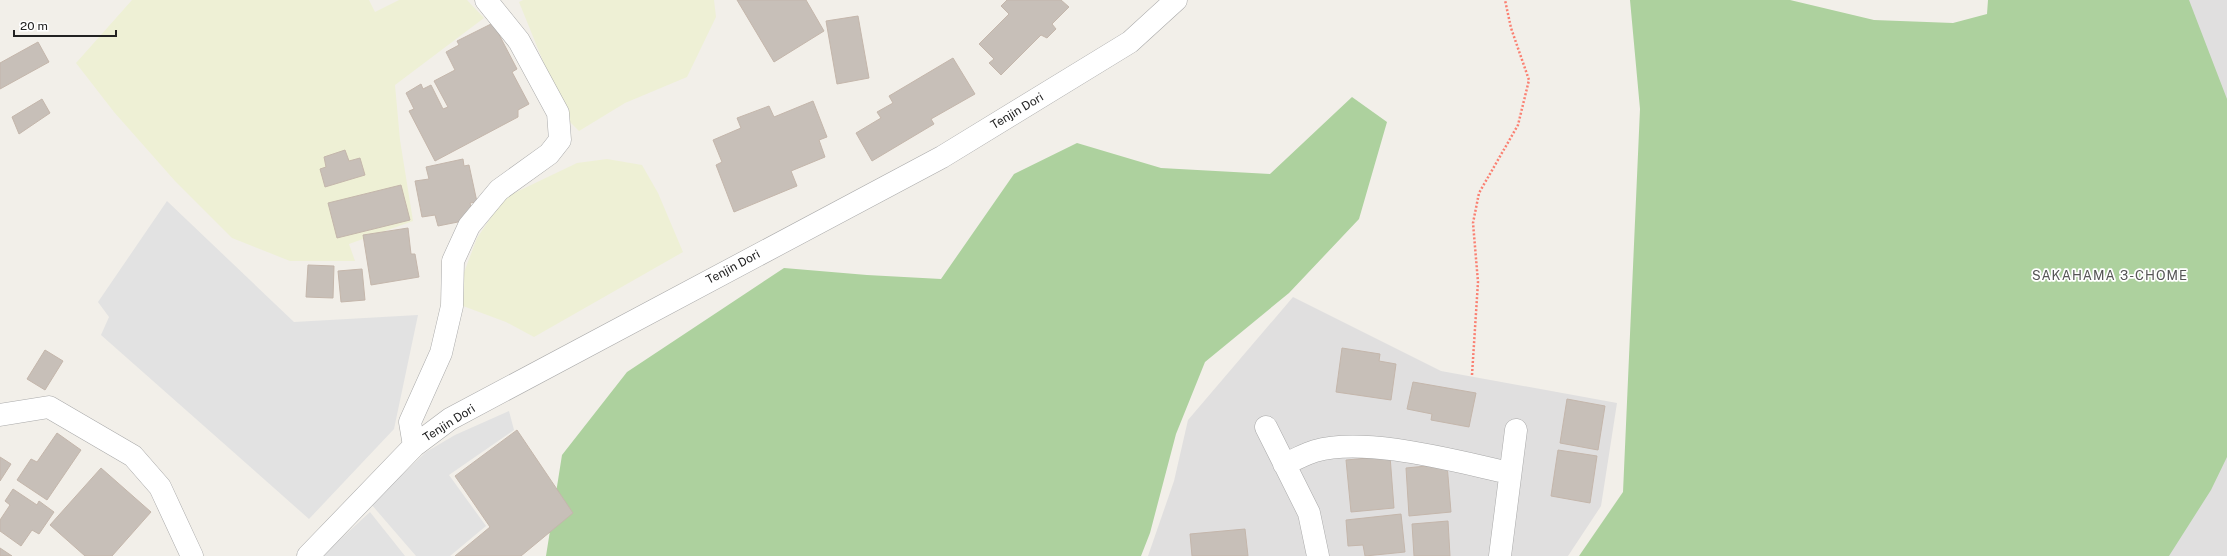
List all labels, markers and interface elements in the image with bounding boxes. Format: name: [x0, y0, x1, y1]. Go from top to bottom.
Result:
scale bar: [14, 12, 116, 38]
text: 20 m: [20, 19, 48, 33]
street label: Tenjin Dori: [988, 90, 1046, 132]
street label: Tenjin Dori: [704, 247, 762, 287]
district label: SAKAHAMA 3-CHOME: [2032, 268, 2188, 283]
street label: Tenjin Dori: [420, 401, 478, 445]

